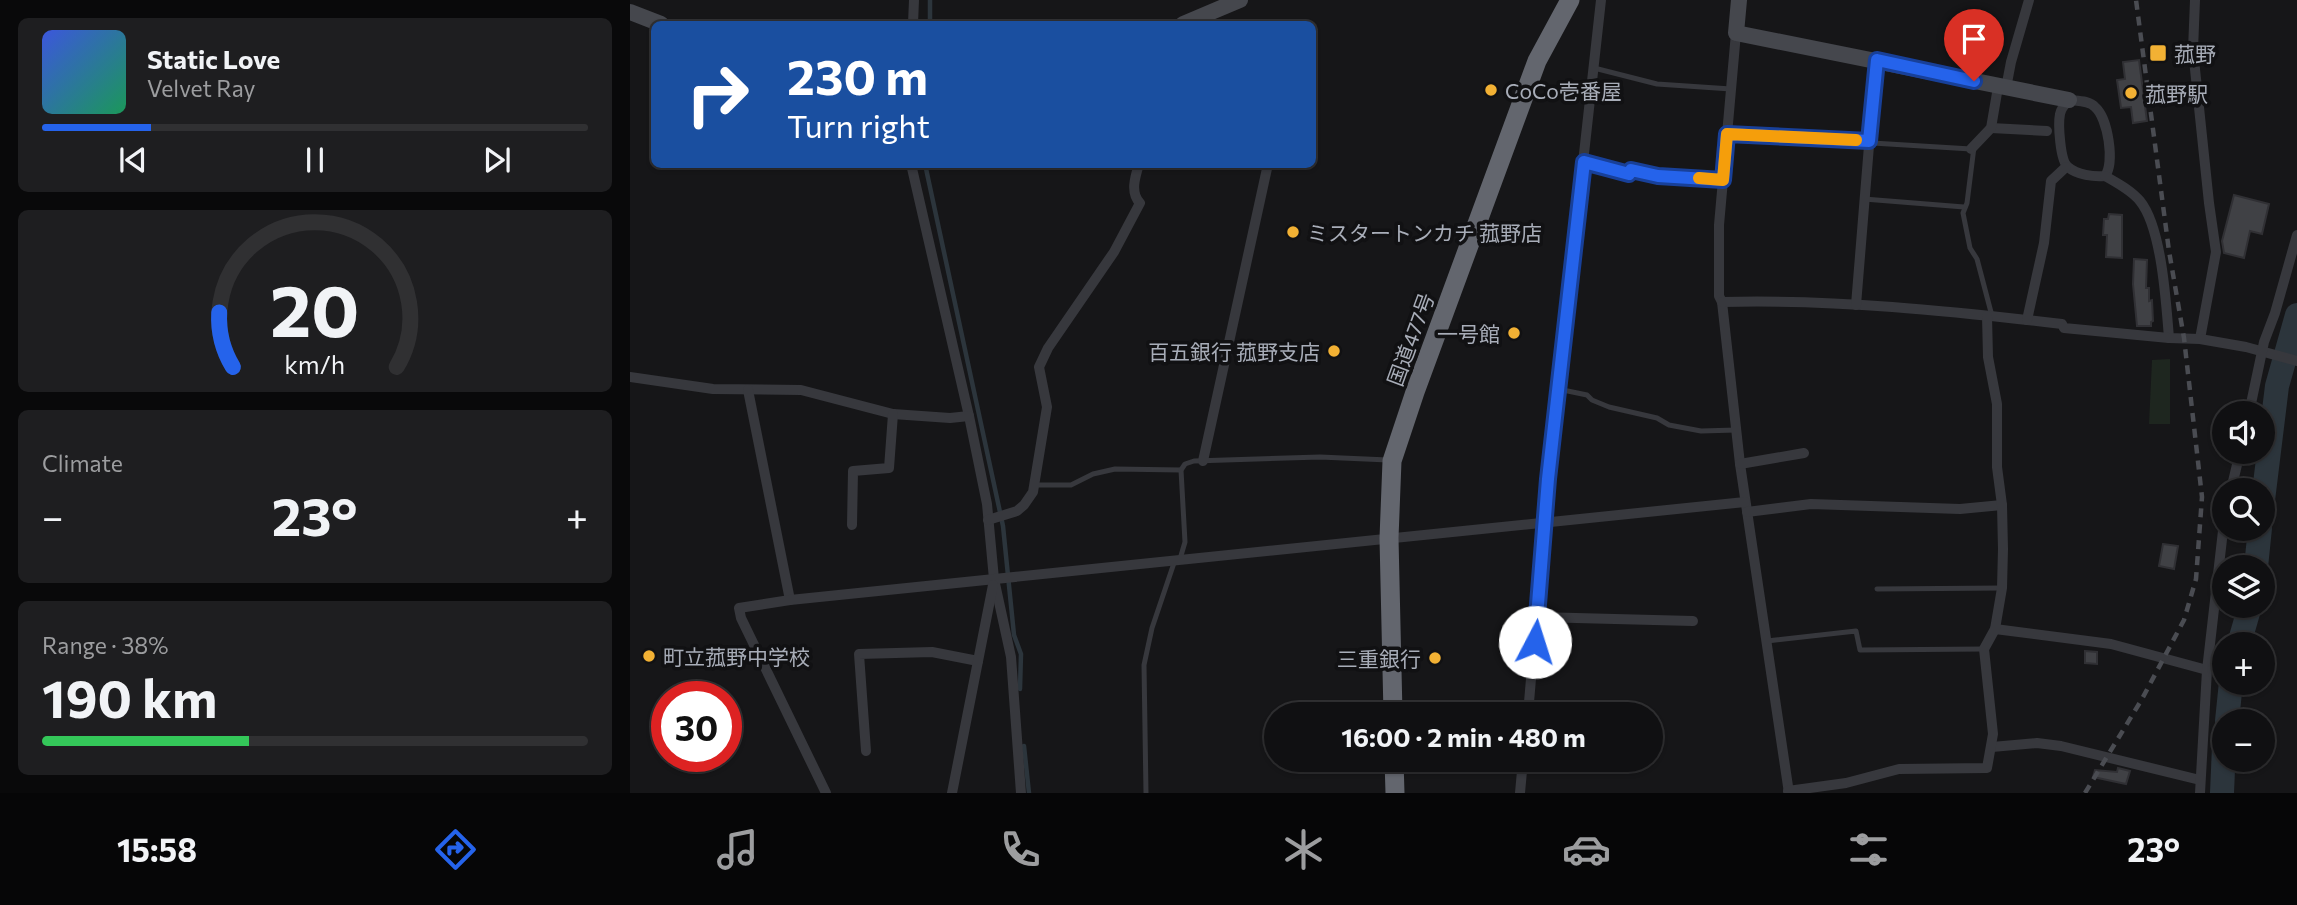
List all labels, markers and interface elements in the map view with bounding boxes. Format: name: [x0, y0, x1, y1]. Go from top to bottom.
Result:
pin: [1944, 9, 2004, 81]
icon: arrive: [1955, 20, 1993, 58]
place label: 菰野: [2174, 41, 2216, 66]
text: Static Love: [147, 43, 280, 74]
marker: 菰野: [2148, 43, 2168, 63]
text: 230 m: [787, 45, 928, 105]
icon: right: [672, 49, 763, 140]
text: Velvet Ray: [147, 74, 255, 102]
place label: CoCo壱番屋: [1505, 78, 1622, 103]
place label: 菰野駅: [2145, 81, 2208, 106]
marker: CoCo壱番屋: [1483, 82, 1499, 98]
marker: 菰野駅: [2123, 85, 2139, 101]
text: Turn right: [787, 105, 930, 145]
icon: previous: [114, 141, 152, 179]
icon: pause: [296, 141, 334, 179]
icon: next: [478, 141, 516, 179]
place label: ミスタートンカチ 菰野店: [1307, 220, 1542, 245]
marker: ミスタートンカチ 菰野店: [1285, 224, 1301, 240]
text: 20: [270, 263, 360, 352]
street label: 国道477号: [1382, 289, 1438, 389]
place label: 一号館: [1437, 321, 1500, 346]
marker: 一号館: [1506, 325, 1522, 341]
place label: 百五銀行 菰野支店: [1148, 339, 1320, 364]
marker: 百五銀行 菰野支店: [1326, 343, 1342, 359]
text: km/h: [285, 348, 345, 378]
map controls: [2212, 401, 2275, 772]
button: sound: [2212, 401, 2275, 464]
text: Climate: [42, 449, 123, 477]
button: search: [2212, 478, 2275, 541]
text: 23°: [272, 483, 358, 547]
text: −: [42, 492, 64, 539]
text: +: [566, 492, 588, 539]
button: layers: [2212, 555, 2275, 618]
position arrow: [1498, 605, 1572, 679]
text: Range · 38%: [42, 631, 169, 659]
button: +: [2212, 632, 2275, 695]
place label: 町立菰野中学校: [663, 644, 810, 669]
place label: 三重銀行: [1337, 646, 1421, 671]
marker: 町立菰野中学校: [641, 648, 657, 664]
marker: 三重銀行: [1427, 650, 1443, 666]
text: 190 km: [42, 665, 217, 729]
speed limit sign: 30: [651, 681, 742, 772]
button: −: [2212, 709, 2275, 772]
text: 16:00 · 2 min · 480 m: [1341, 721, 1586, 752]
icon: directions: [431, 825, 480, 874]
icon: music: [713, 825, 762, 874]
icon: phone: [996, 825, 1045, 874]
icon: climate: [1279, 825, 1328, 874]
icon: car: [1562, 825, 1611, 874]
icon: filters: [1844, 825, 1893, 874]
text: 15:58: [117, 829, 197, 869]
text: 23°: [2127, 829, 2180, 869]

